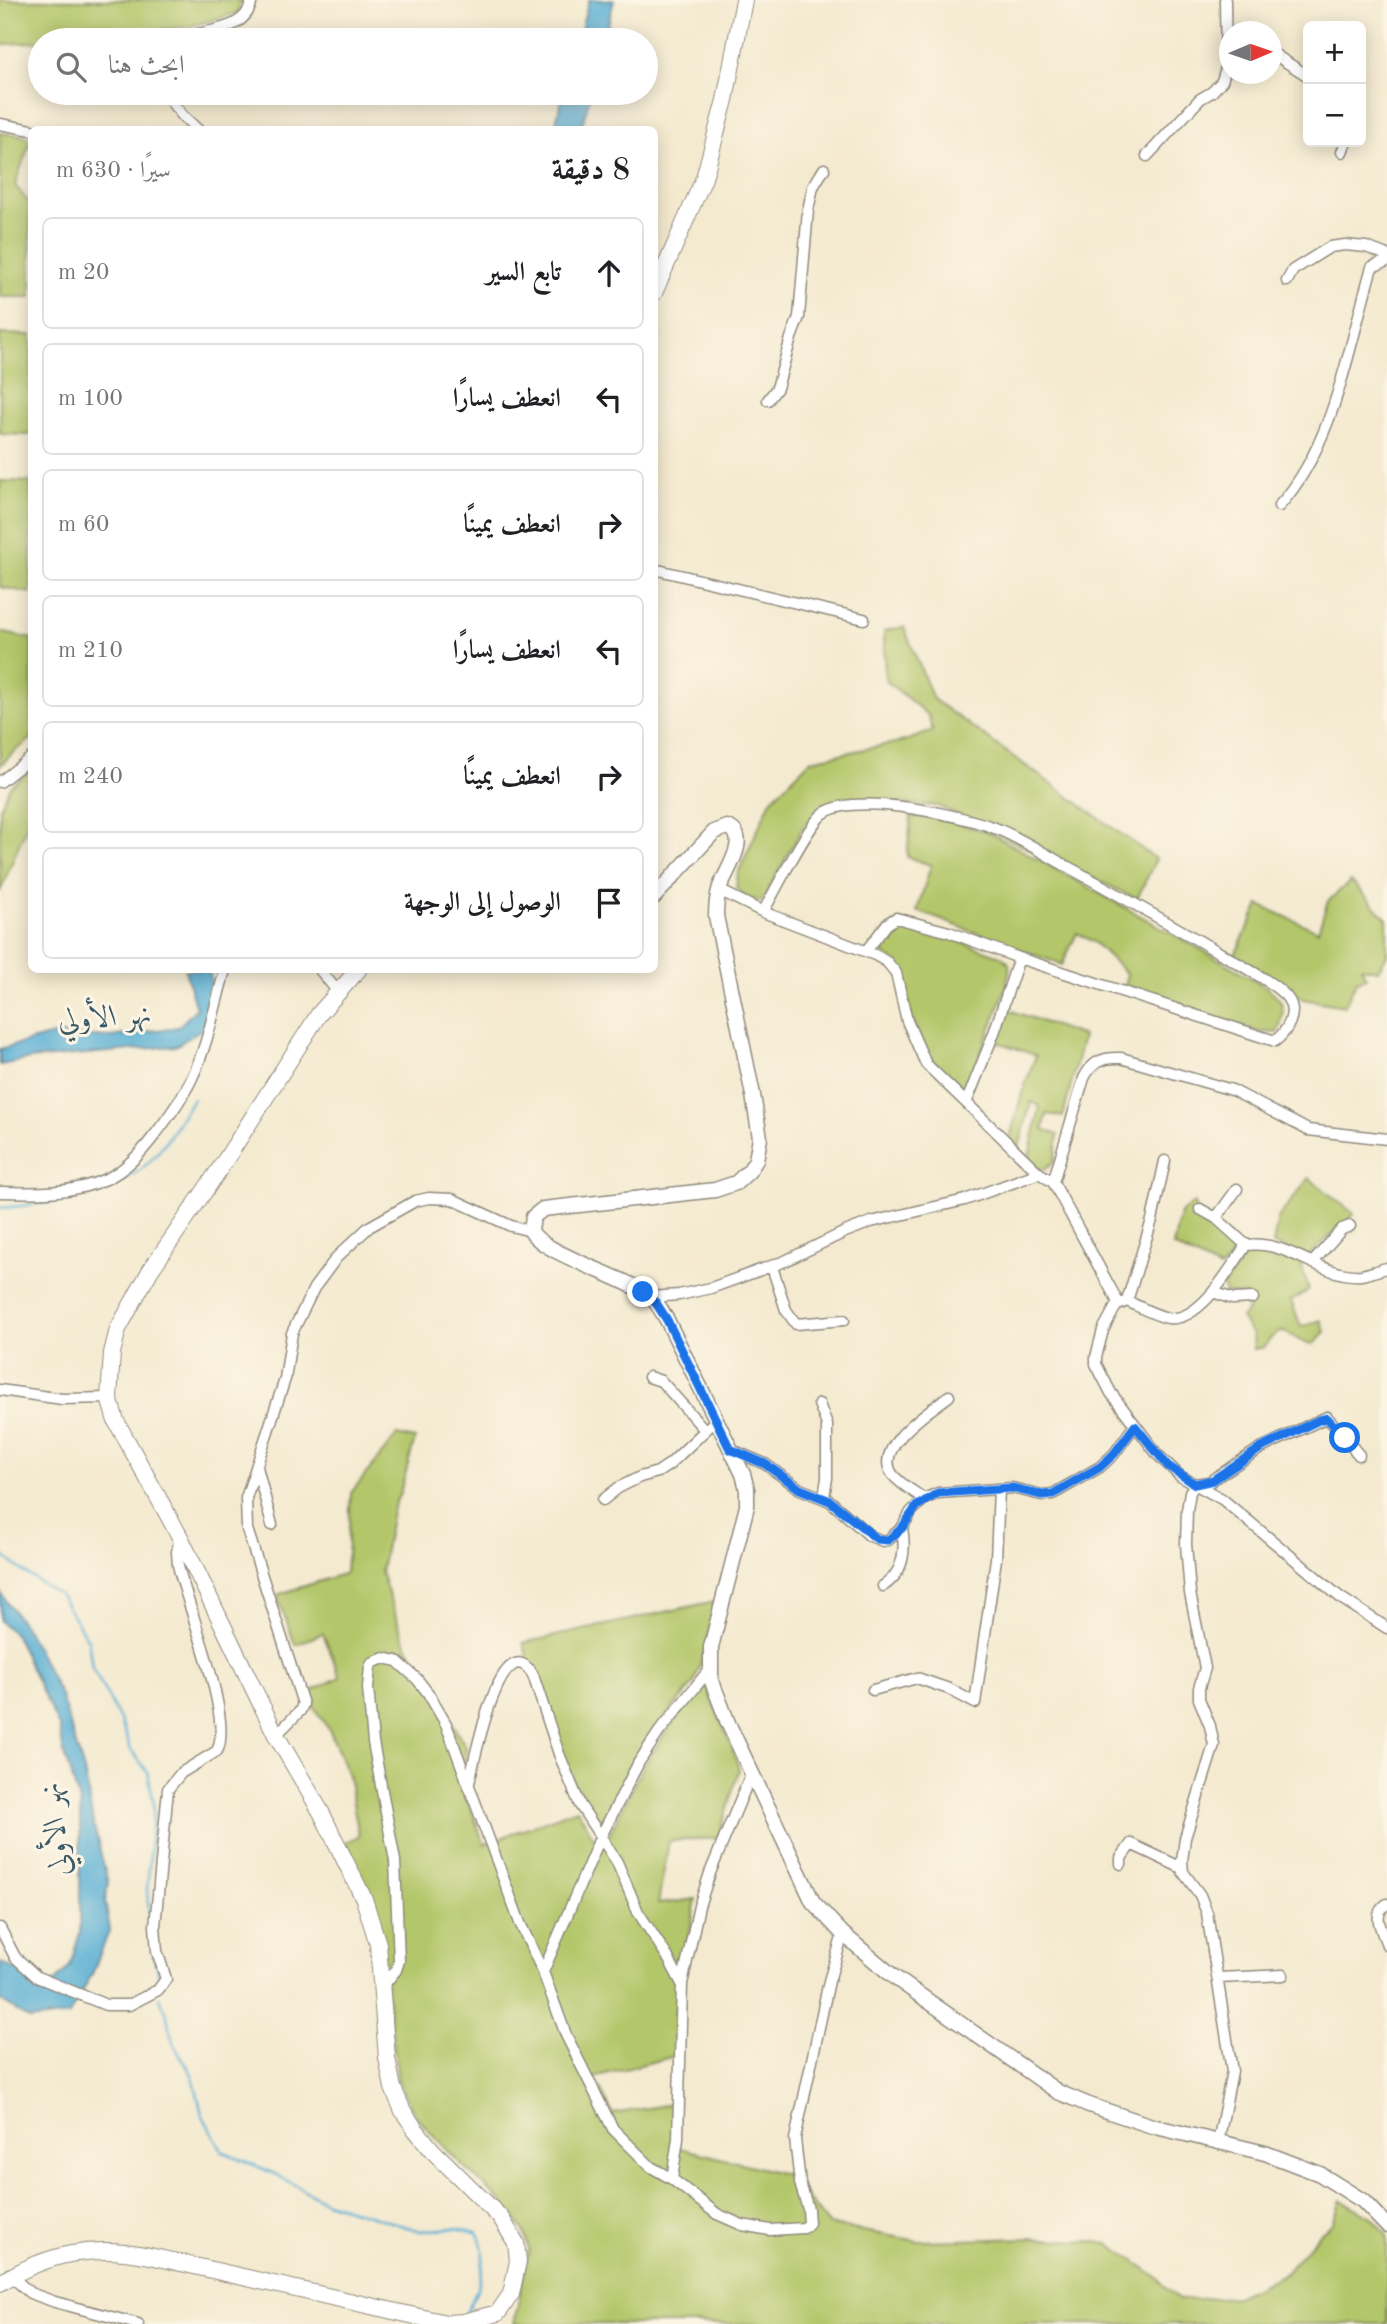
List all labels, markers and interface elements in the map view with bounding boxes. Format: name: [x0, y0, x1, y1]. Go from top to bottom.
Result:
north arrow: [1219, 21, 1282, 84]
map controls: [1303, 21, 1366, 147]
button: +: [1303, 21, 1366, 84]
search box: [28, 28, 658, 105]
icon: search: [52, 48, 90, 86]
text: ابحث هنا: [108, 53, 185, 79]
button: −: [1303, 84, 1366, 147]
text: 8 دقيقة: [552, 156, 630, 186]
text: سيرًا · 630 m: [56, 159, 171, 182]
icon: ahead: [590, 254, 628, 292]
text: تابع السير: [486, 260, 561, 286]
text: 20 m: [58, 261, 109, 284]
icon: left: [590, 380, 628, 418]
text: انعطف يسارًا: [453, 386, 561, 412]
text: 100 m: [58, 387, 123, 410]
icon: right: [590, 506, 628, 544]
text: انعطف يمينًا: [463, 512, 561, 538]
text: 60 m: [58, 513, 109, 536]
icon: left: [590, 632, 628, 670]
text: انعطف يسارًا: [453, 638, 561, 664]
text: 210 m: [58, 639, 123, 662]
icon: right: [590, 758, 628, 796]
text: انعطف يمينًا: [463, 764, 561, 790]
text: 240 m: [58, 765, 123, 788]
icon: arrive: [590, 884, 628, 922]
text: الوصول إلى الوجهة: [404, 890, 561, 916]
water label: نهر الأولي: [57, 992, 153, 1043]
route end: [627, 1276, 658, 1307]
route start: [1329, 1422, 1360, 1453]
water label: نهر الأولي: [27, 1780, 84, 1878]

